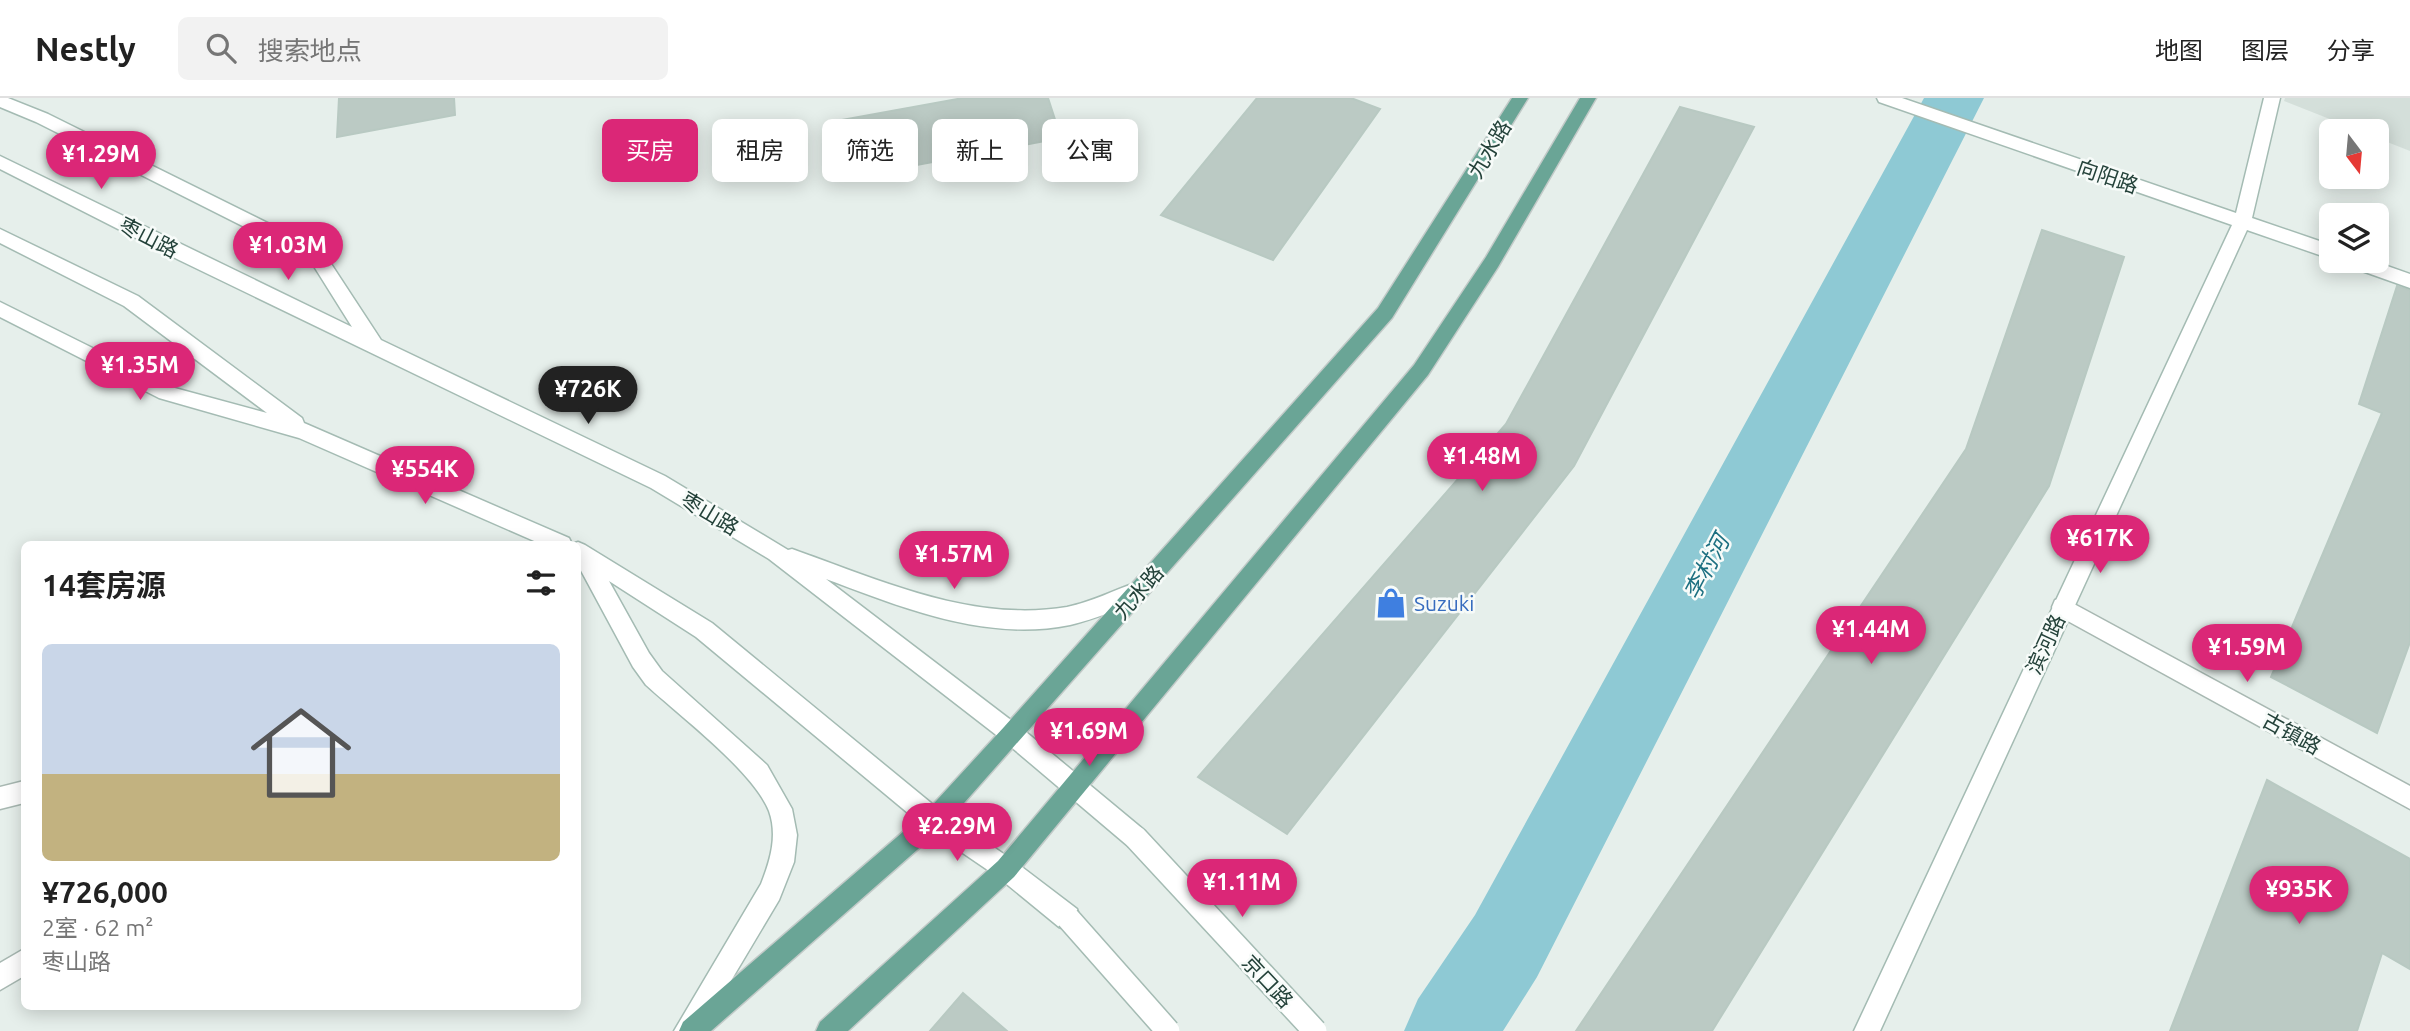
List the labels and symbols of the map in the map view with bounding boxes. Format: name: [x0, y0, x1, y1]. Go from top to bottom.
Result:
street label: 九水路: [1462, 116, 1516, 182]
north arrow: [2319, 119, 2389, 189]
pin: ¥1.29M: [44, 132, 158, 191]
street label: 向阳路: [2074, 154, 2142, 198]
street label: 枣山路: [115, 212, 183, 262]
pin: ¥1.03M: [231, 222, 345, 282]
pin: ¥1.35M: [83, 342, 197, 402]
pin: ¥726K: [539, 366, 637, 426]
pin: ¥1.48M: [1425, 434, 1539, 493]
pin: ¥554K: [376, 446, 474, 506]
street label: 枣山路: [677, 486, 743, 540]
pin: ¥617K: [2051, 516, 2149, 575]
water label: 李村河: [1679, 527, 1735, 603]
pin: ¥1.57M: [897, 532, 1011, 591]
street label: 九水路: [1108, 560, 1168, 624]
shop icon: Suzuki: [1374, 586, 1408, 620]
place label: Suzuki: [1414, 591, 1474, 615]
pin: ¥1.44M: [1814, 606, 1928, 666]
street label: 滨河路: [2021, 610, 2069, 678]
pin: ¥1.59M: [2190, 624, 2304, 684]
street label: 古镇路: [2259, 707, 2325, 759]
pin: ¥1.69M: [1032, 708, 1146, 768]
pin: ¥2.29M: [900, 804, 1014, 863]
pin: ¥1.11M: [1185, 860, 1299, 919]
pin: ¥935K: [2250, 866, 2348, 926]
street label: 京口路: [1238, 950, 1298, 1012]

